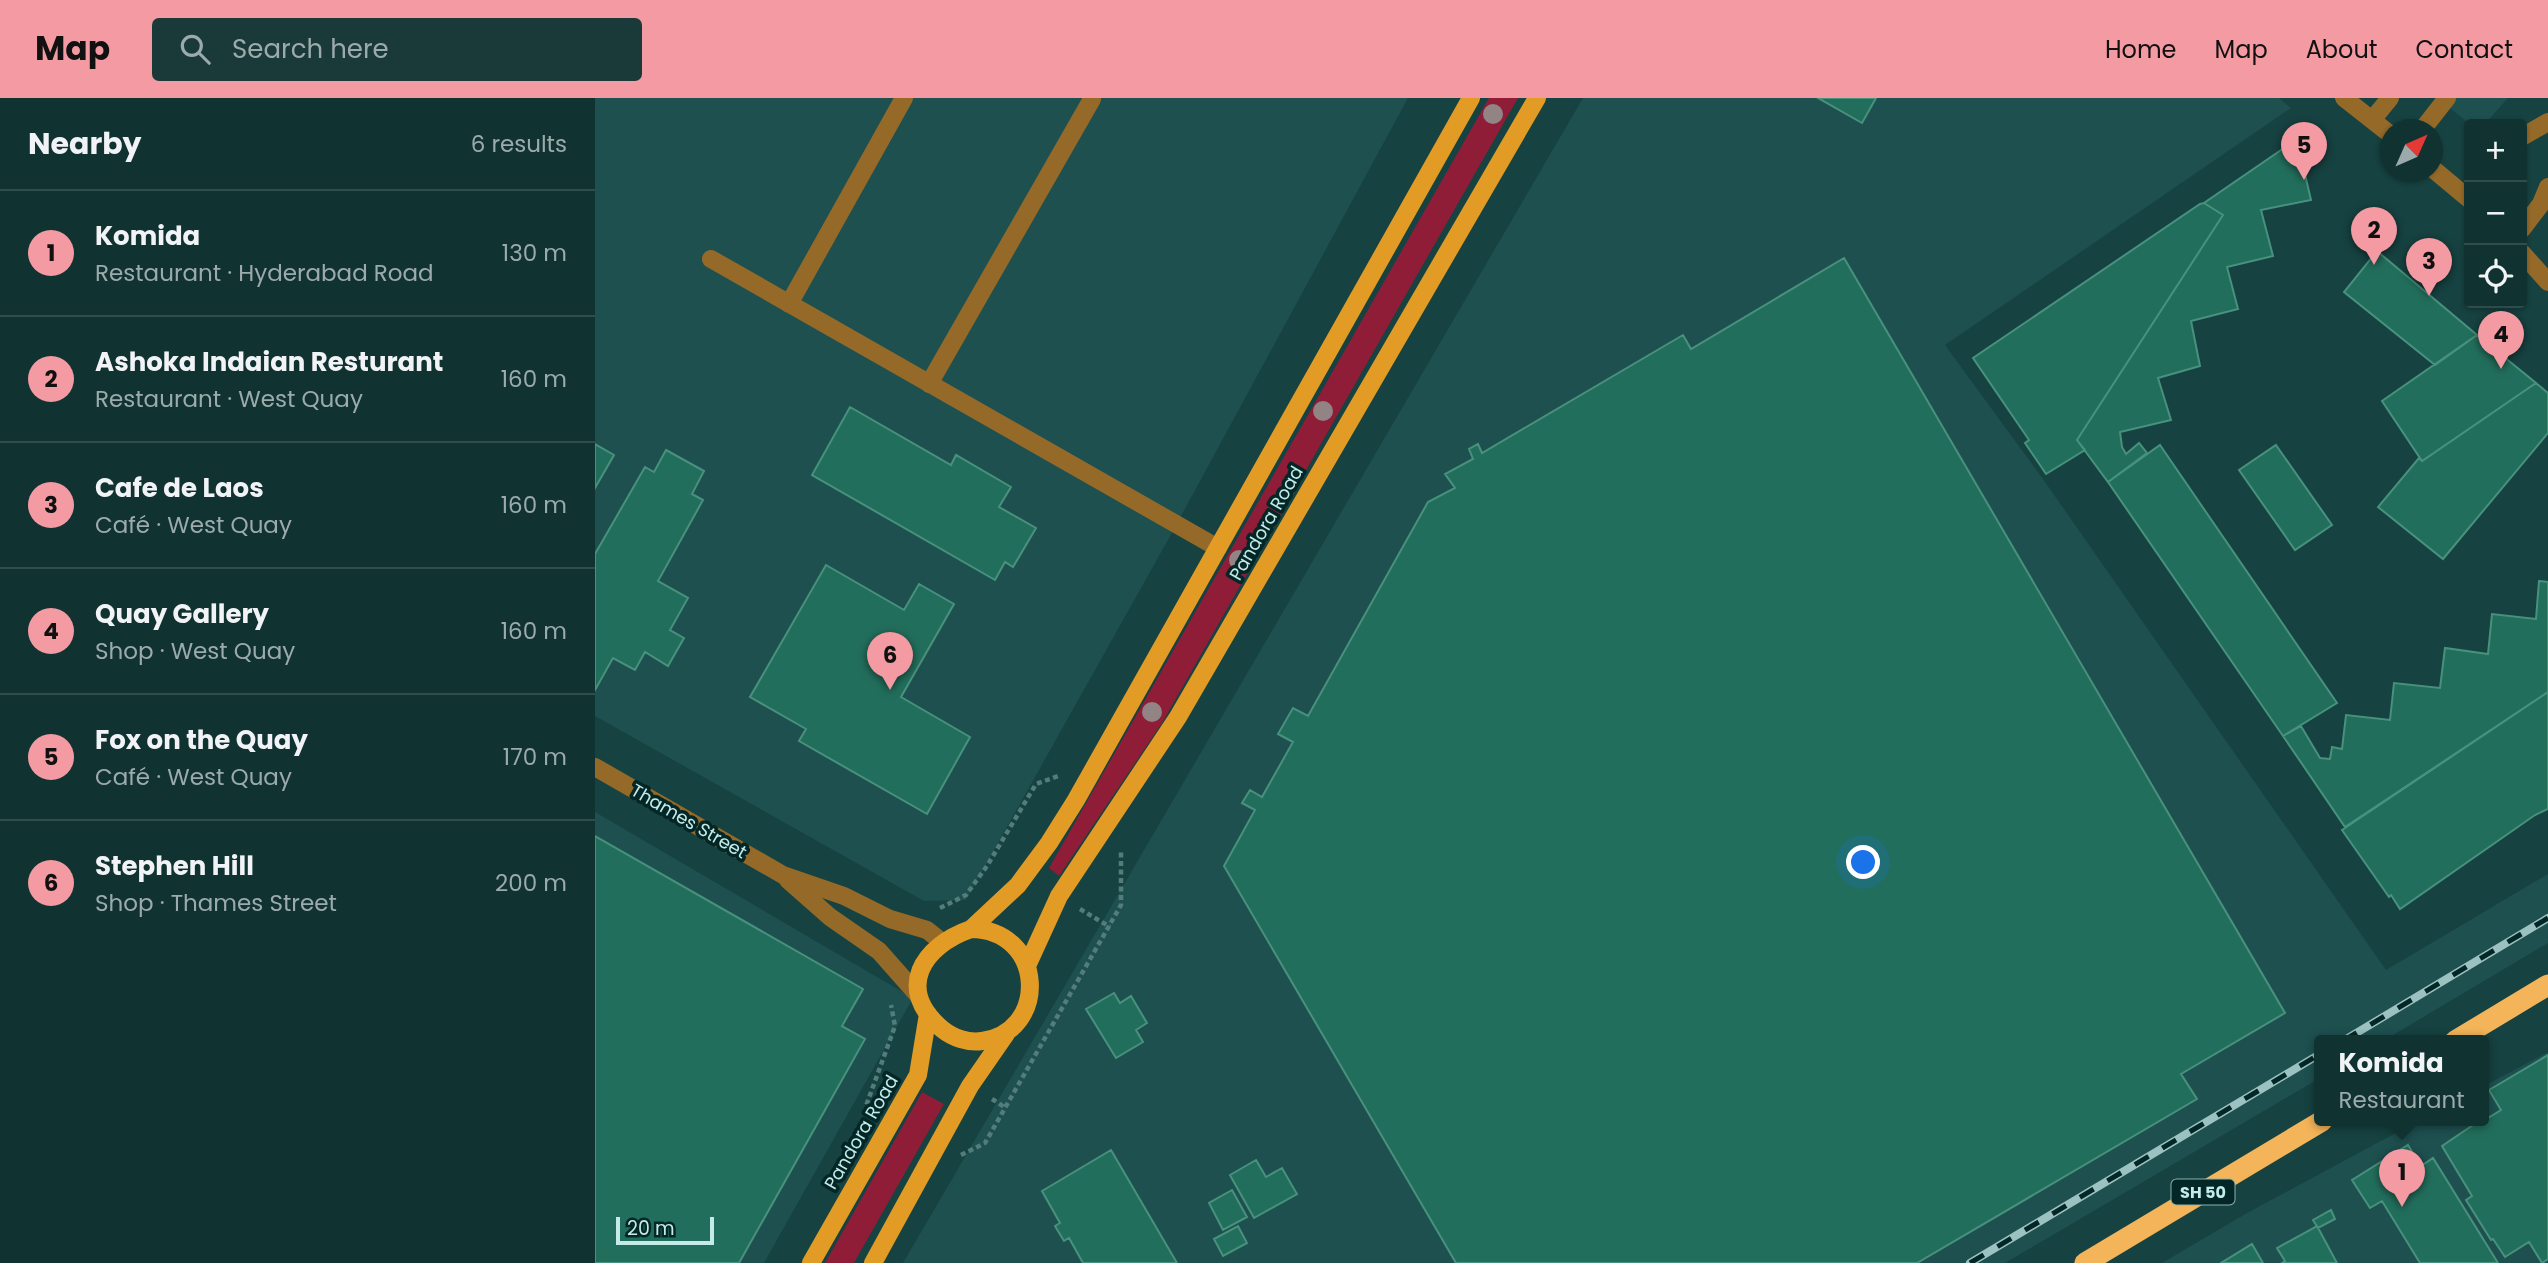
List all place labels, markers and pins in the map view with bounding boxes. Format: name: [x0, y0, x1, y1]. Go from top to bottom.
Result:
pin: 5: [2281, 122, 2327, 180]
pin: 2: [2351, 207, 2397, 265]
pin: 3: [2406, 238, 2452, 296]
pin: 4: [2478, 311, 2524, 369]
pin: 6: [867, 632, 913, 690]
pin: 1: [2379, 1149, 2425, 1207]

